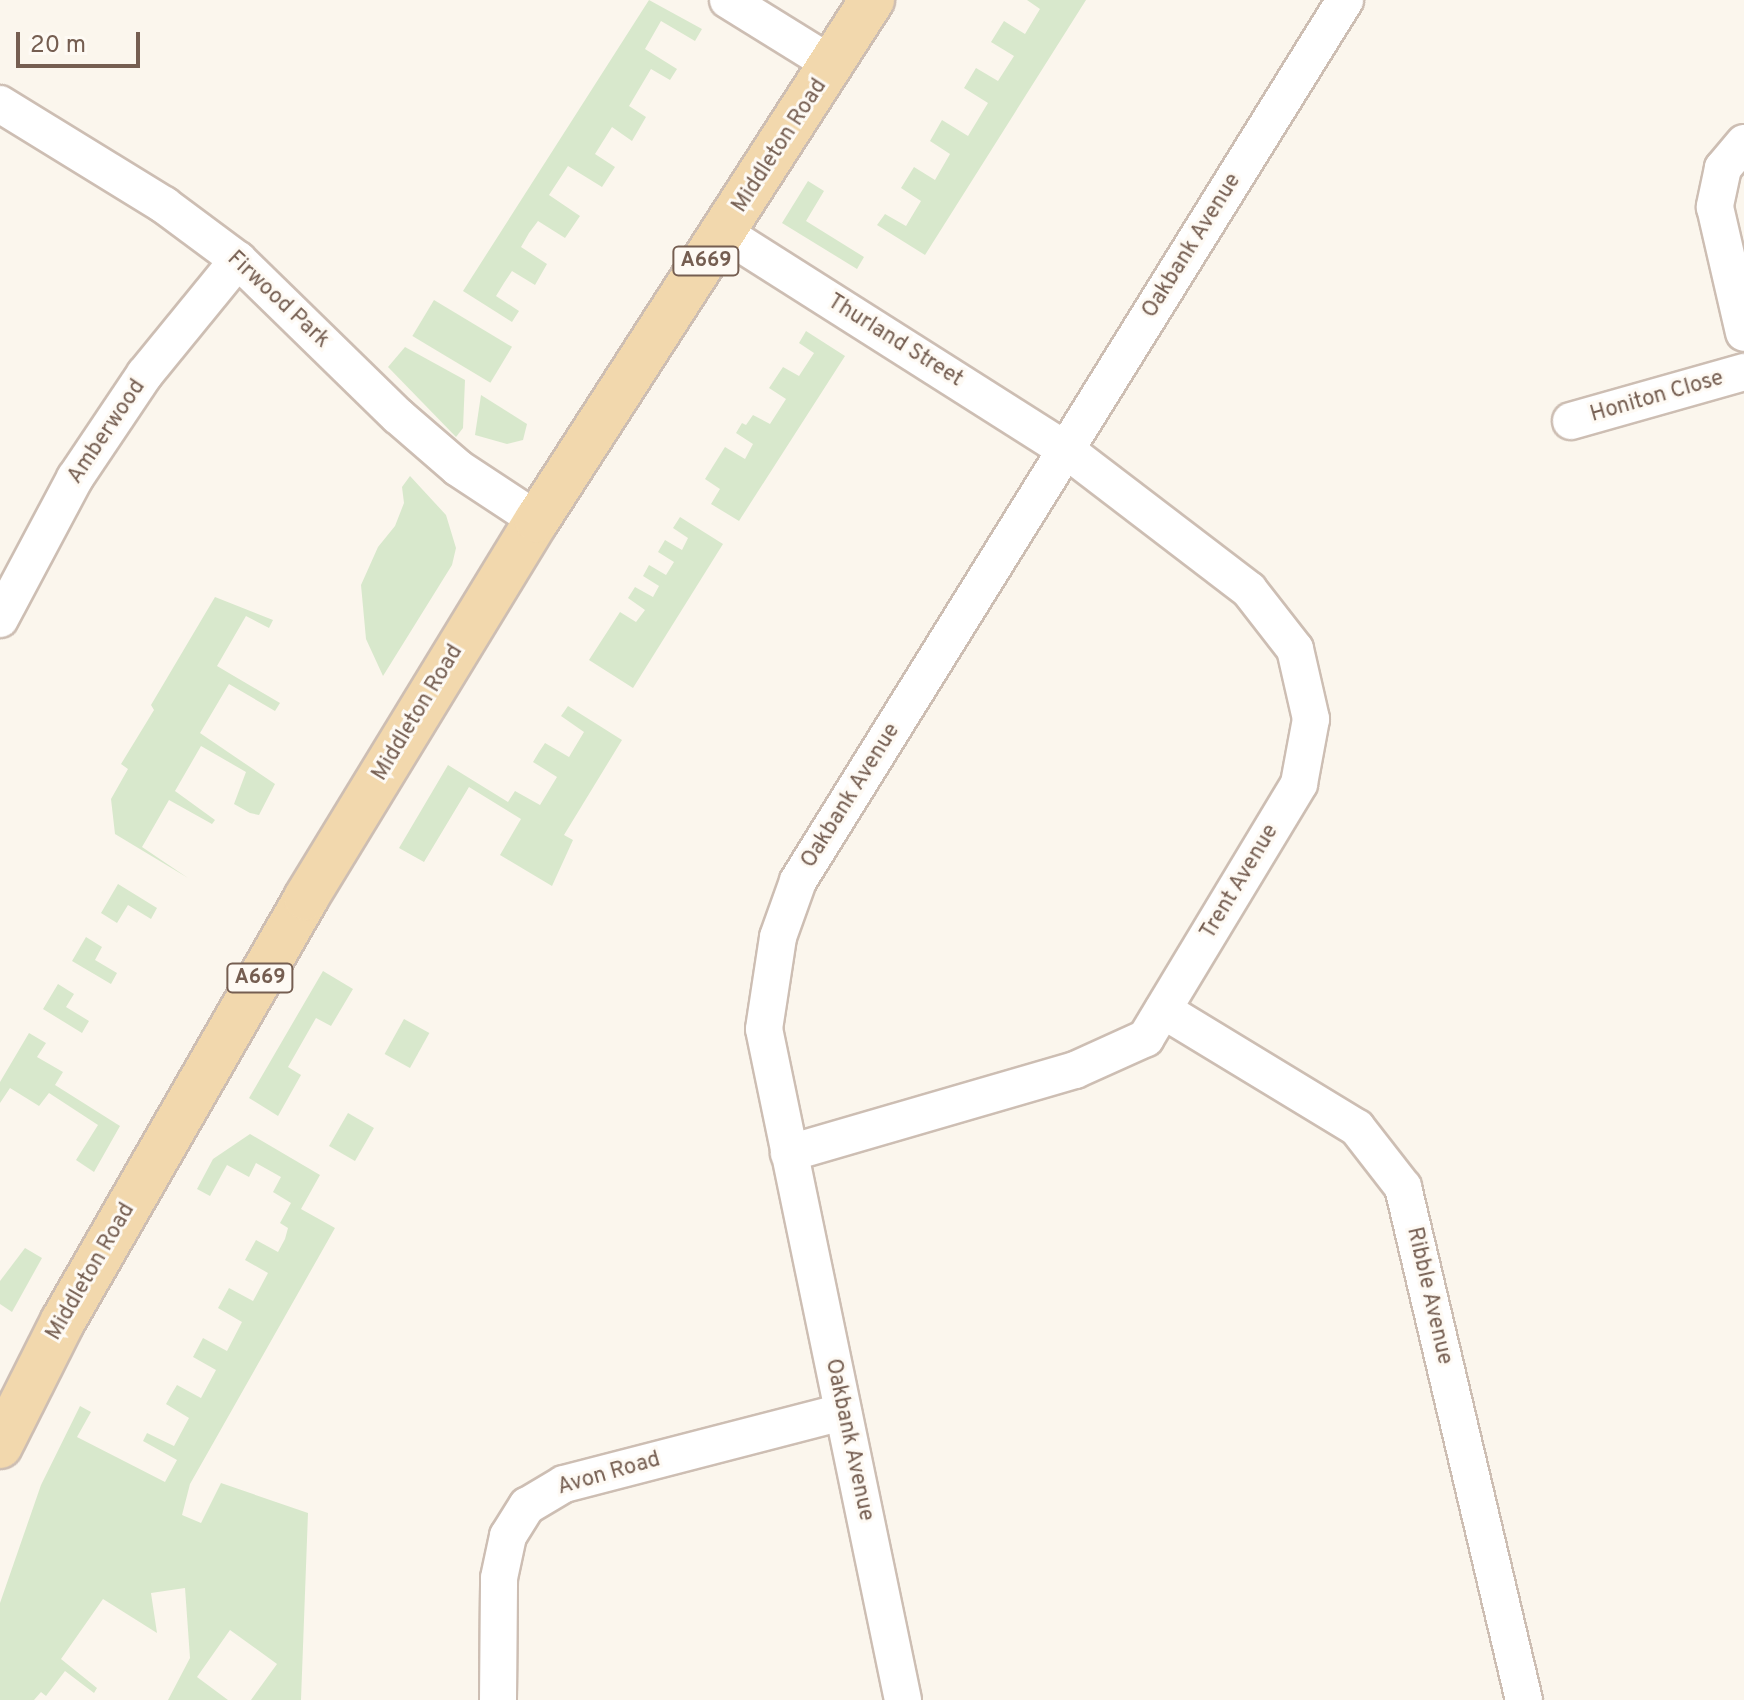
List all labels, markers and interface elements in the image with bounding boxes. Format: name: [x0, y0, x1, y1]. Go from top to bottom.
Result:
scale bar: [20, 16, 144, 66]
text: 20 m: [30, 31, 86, 61]
street label: Middleton Road: [727, 74, 833, 218]
street label: Oakbank Avenue: [1137, 169, 1247, 323]
road number: A669: [672, 245, 740, 277]
street label: Firwood Park: [221, 246, 335, 354]
street label: Thurland Street: [822, 289, 968, 393]
street label: Honiton Close: [1587, 365, 1727, 429]
street label: Amberwood: [62, 375, 152, 489]
street label: Middleton Road: [367, 640, 469, 786]
street label: Oakbank Avenue: [796, 719, 906, 873]
street label: Trent Avenue: [1195, 819, 1285, 945]
road number: A669: [226, 962, 294, 994]
street label: Middleton Road: [41, 1199, 141, 1345]
street label: Ribble Avenue: [1400, 1224, 1458, 1368]
street label: Oakbank Avenue: [819, 1356, 879, 1524]
street label: Avon Road: [555, 1447, 663, 1501]

